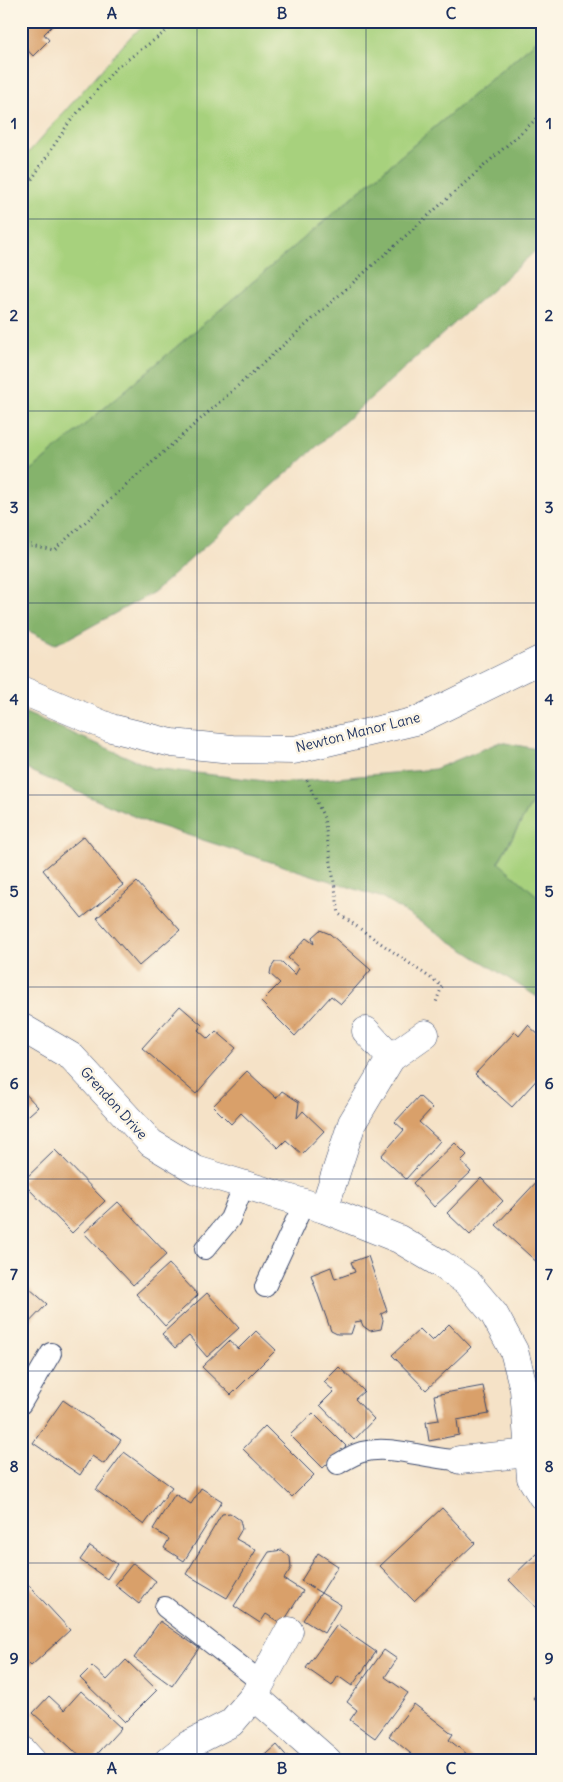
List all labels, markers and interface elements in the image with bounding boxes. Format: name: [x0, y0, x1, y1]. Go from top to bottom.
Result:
text: A: [107, 3, 117, 23]
text: B: [277, 3, 288, 23]
text: C: [446, 3, 457, 23]
text: 1: [11, 113, 17, 133]
text: 1: [546, 113, 552, 133]
text: 2: [10, 305, 19, 325]
text: 2: [545, 305, 554, 325]
text: 3: [9, 497, 19, 517]
text: 3: [544, 497, 554, 517]
text: 4: [9, 689, 19, 709]
text: 4: [544, 689, 554, 709]
street label: Newton Manor Lane: [294, 708, 422, 756]
text: 5: [9, 881, 19, 901]
text: 5: [544, 881, 554, 901]
street label: Grendon Drive: [77, 1063, 151, 1143]
text: 6: [9, 1073, 19, 1093]
text: 6: [544, 1073, 554, 1093]
text: 7: [10, 1264, 18, 1284]
text: 7: [545, 1264, 553, 1284]
text: 8: [9, 1456, 19, 1476]
text: 8: [544, 1456, 554, 1476]
text: 9: [9, 1648, 19, 1668]
text: 9: [544, 1648, 554, 1668]
text: A: [107, 1758, 117, 1778]
text: B: [277, 1758, 288, 1778]
text: C: [446, 1758, 457, 1778]

